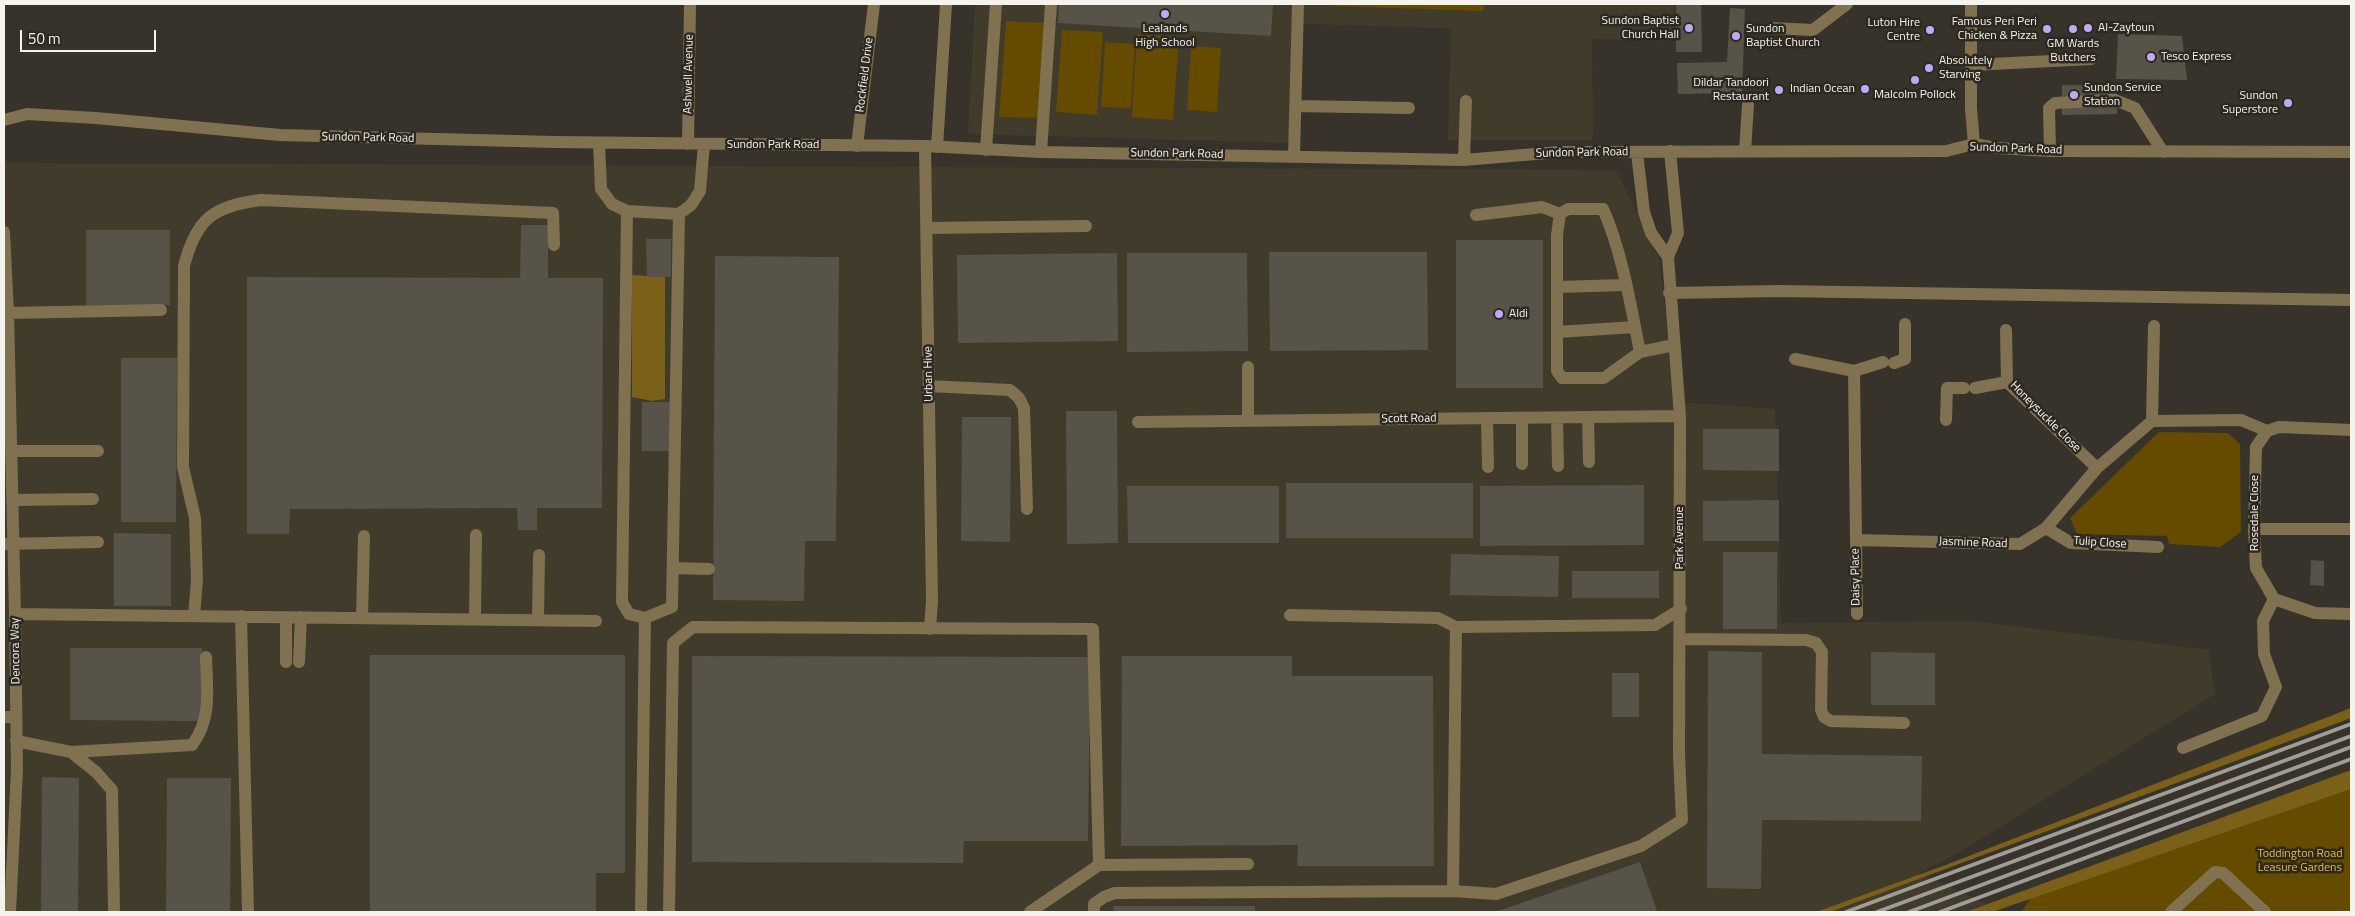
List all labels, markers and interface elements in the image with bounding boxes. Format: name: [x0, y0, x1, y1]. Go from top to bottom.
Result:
marker: Lealands High School: [1159, 8, 1171, 20]
place label: Sundon Baptist Church Hall: [1602, 14, 1679, 42]
place label: Famous Peri Peri Chicken & Pizza: [1952, 15, 2037, 43]
place label: Luton Hire Centre: [1867, 16, 1920, 44]
scale bar: [22, 20, 159, 52]
place label: Al-Zaytoun: [2098, 21, 2154, 35]
place label: Lealands High School: [1135, 22, 1195, 50]
marker: Sundon Baptist Church Hall: [1683, 22, 1695, 34]
place label: Sundon Baptist Church: [1746, 22, 1820, 50]
marker: Al-Zaytoun: [2082, 22, 2094, 34]
marker: Famous Peri Peri Chicken & Pizza: [2041, 23, 2053, 35]
marker: GM Wards Butchers: [2067, 23, 2079, 35]
marker: Luton Hire Centre: [1924, 24, 1936, 36]
text: 50 m: [28, 27, 61, 50]
marker: Sundon Baptist Church: [1730, 30, 1742, 42]
street label: Ashwell Avenue: [681, 34, 697, 114]
street label: Rockfield Drive: [853, 37, 877, 113]
place label: GM Wards Butchers: [2047, 37, 2099, 65]
place label: Tesco Express: [2161, 50, 2232, 64]
marker: Tesco Express: [2145, 51, 2157, 63]
place label: Absolutely Starving: [1939, 54, 1992, 82]
marker: Absolutely Starving: [1923, 62, 1935, 74]
marker: Malcolm Pollock: [1909, 74, 1921, 86]
place label: Dildar Tandoori Restaurant: [1693, 76, 1769, 104]
place label: Sundon Service Station: [2084, 81, 2161, 109]
place label: Indian Ocean: [1790, 82, 1855, 96]
marker: Indian Ocean: [1859, 83, 1871, 95]
marker: Dildar Tandoori Restaurant: [1773, 84, 1785, 96]
place label: Malcolm Pollock: [1874, 88, 1956, 102]
marker: Sundon Service Station: [2068, 89, 2080, 101]
place label: Sundon Superstore: [2222, 89, 2278, 117]
marker: Sundon Superstore: [2282, 97, 2294, 109]
street label: Sundon Park Road: [322, 130, 414, 146]
street label: Sundon Park Road: [727, 138, 819, 152]
street label: Sundon Park Road: [1969, 140, 2063, 158]
street label: Sundon Park Road: [1536, 145, 1628, 161]
street label: Sundon Park Road: [1131, 146, 1223, 162]
place label: Aldi: [1509, 307, 1528, 321]
marker: Aldi: [1493, 308, 1505, 320]
street label: Urban Hive: [921, 346, 937, 402]
street label: Honeysuckle Close: [2007, 379, 2083, 455]
street label: Scott Road: [1381, 411, 1437, 427]
street label: Rosedale Close: [2248, 475, 2262, 551]
street label: Park Avenue: [1673, 506, 1687, 570]
street label: Tulip Close: [2073, 534, 2127, 552]
street label: Jasmine Road: [1938, 535, 2008, 551]
street label: Daisy Place: [1848, 548, 1864, 606]
street label: Dencora Way: [8, 618, 24, 684]
park label: Toddington Road Leasure Gardens: [2257, 847, 2343, 875]

